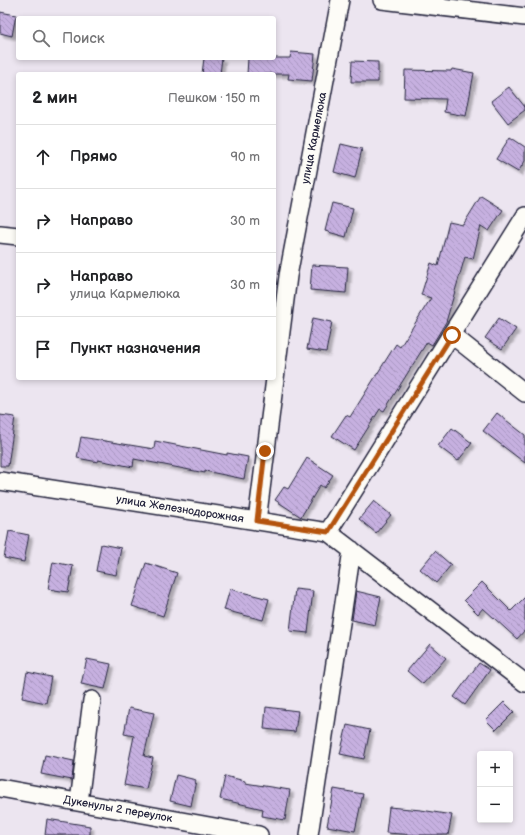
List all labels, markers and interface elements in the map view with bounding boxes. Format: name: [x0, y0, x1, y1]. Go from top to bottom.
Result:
search box: [16, 16, 276, 60]
icon: search: [30, 27, 52, 49]
text: Поиск: [62, 29, 105, 48]
text: 2 мин: [32, 88, 78, 108]
text: Пешком · 150 m: [168, 90, 260, 106]
street label: улица Кармелюка: [299, 91, 329, 185]
icon: ahead: [32, 146, 54, 168]
text: Прямо: [70, 147, 117, 166]
text: 90 m: [231, 149, 260, 165]
icon: right: [32, 210, 54, 232]
text: Направо: [70, 211, 133, 230]
text: 30 m: [230, 213, 260, 229]
text: Направо: [70, 267, 133, 286]
icon: right: [32, 274, 54, 296]
text: 30 m: [230, 277, 260, 293]
text: улица Кармелюка: [70, 286, 180, 302]
route start: [443, 326, 461, 344]
icon: arrive: [32, 338, 54, 360]
text: Пункт назначения: [70, 339, 201, 358]
route end: [256, 442, 274, 460]
street label: улица Железнодорожная: [115, 492, 245, 526]
map controls: [477, 751, 513, 823]
button: +: [477, 751, 513, 787]
button: −: [477, 787, 513, 823]
street label: Дукенулы 2 переулок: [62, 793, 174, 825]

